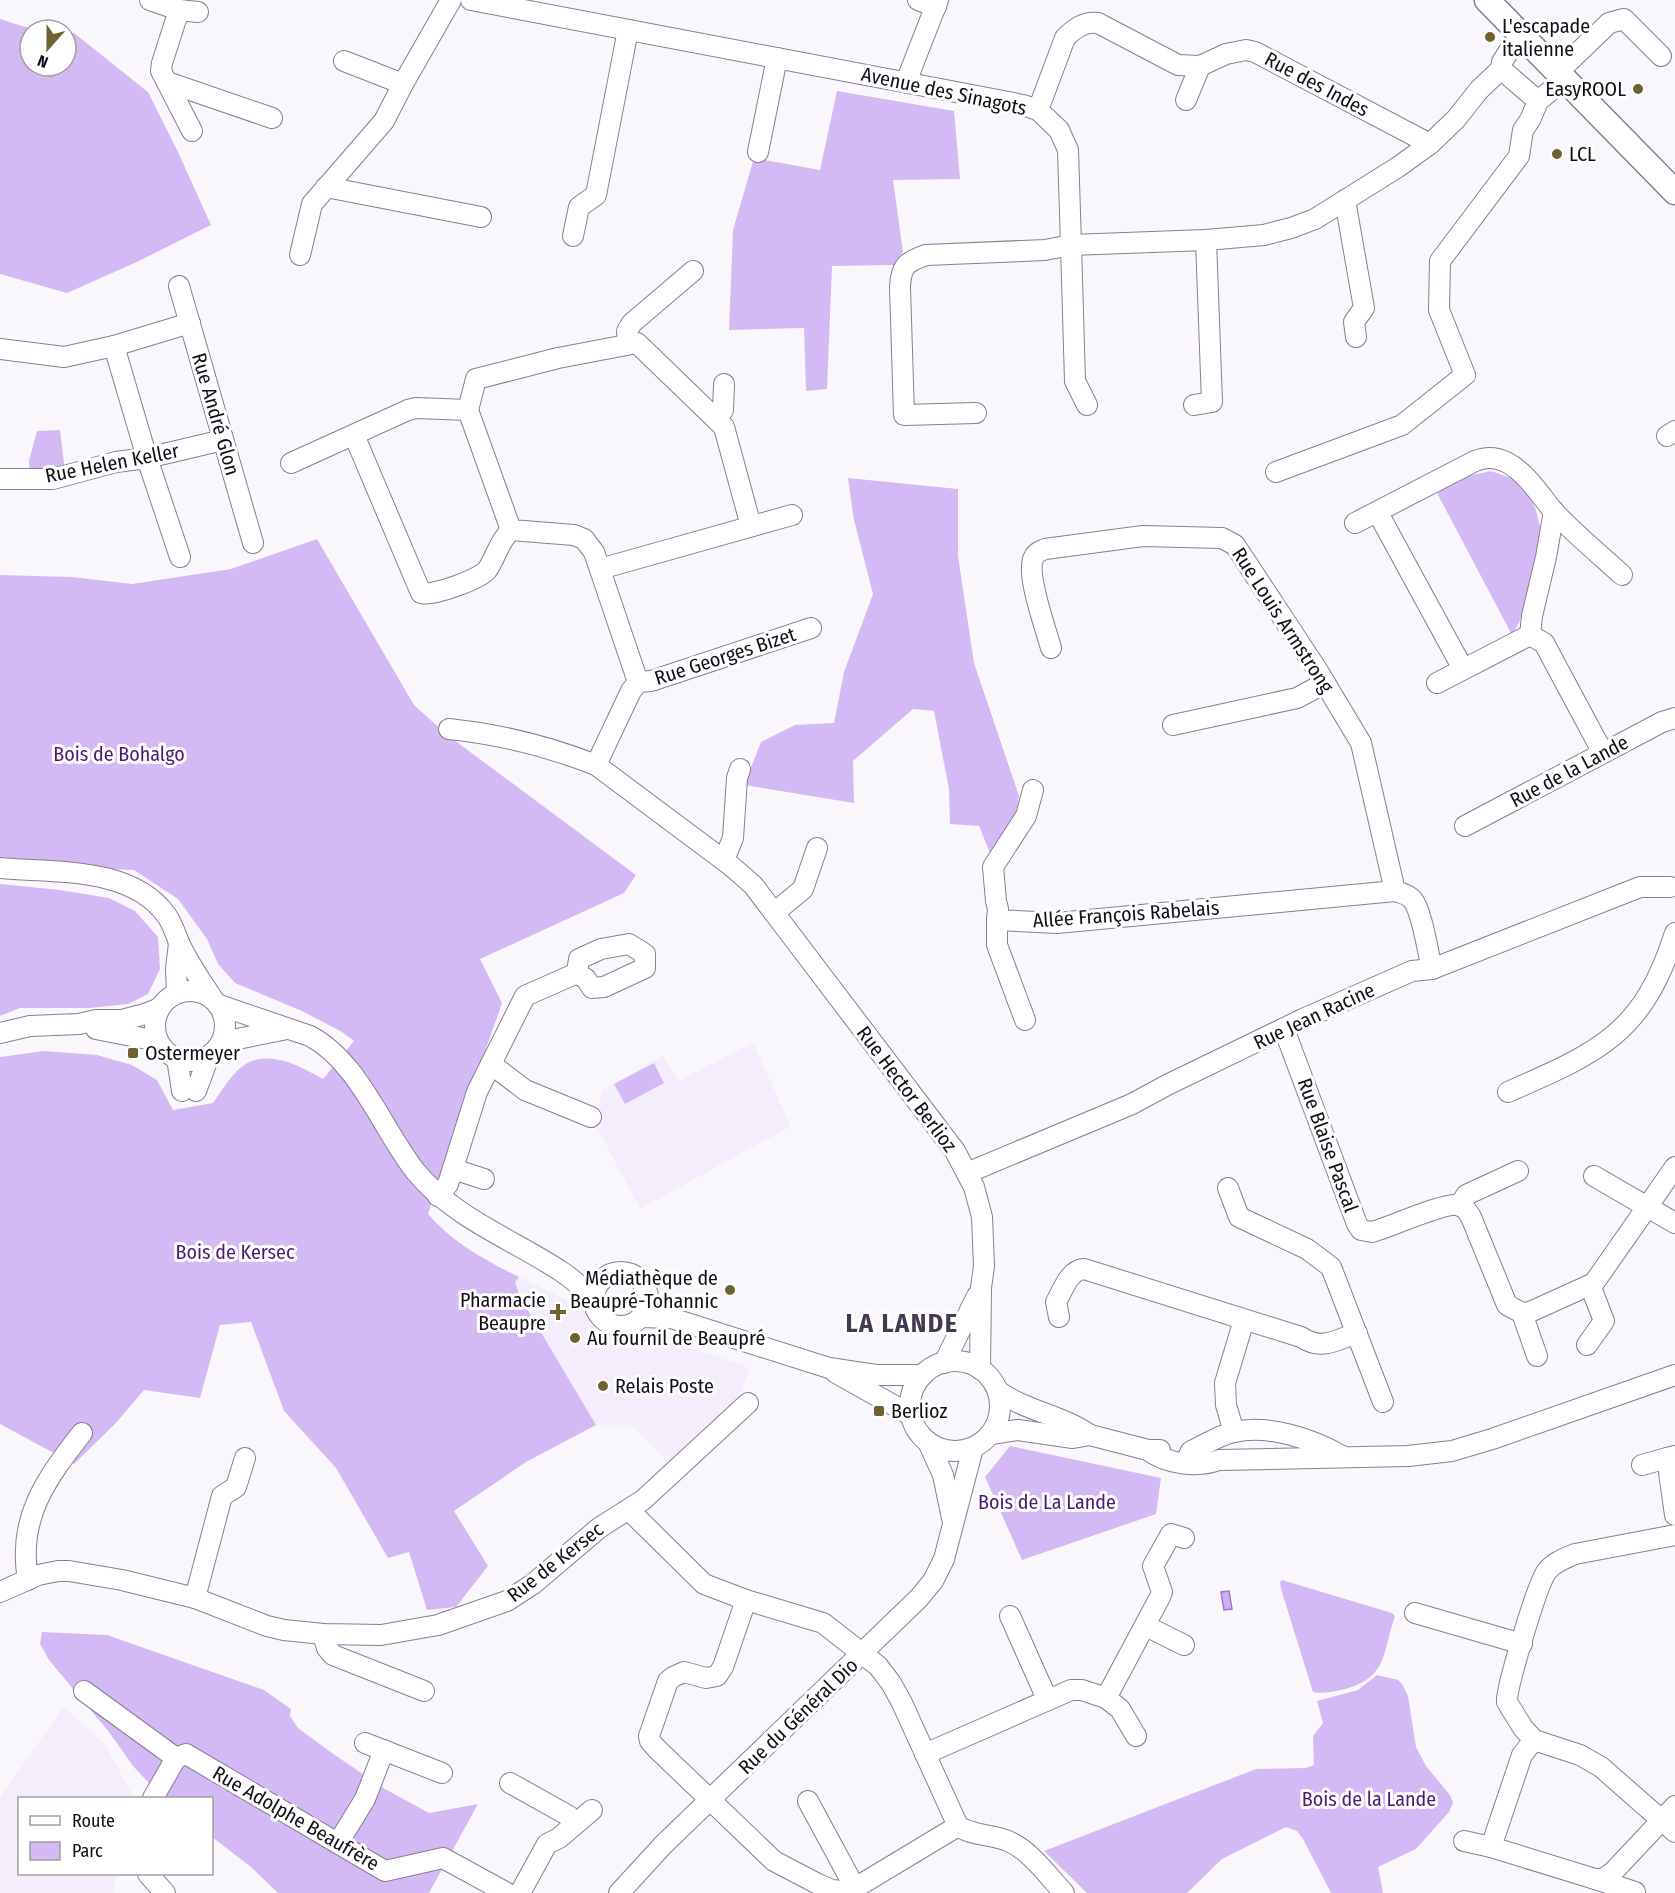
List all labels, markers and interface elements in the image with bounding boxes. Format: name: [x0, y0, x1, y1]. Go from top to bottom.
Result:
place label: L'escapade italienne: [1502, 14, 1590, 61]
north arrow: [18, 18, 78, 78]
marker: L'escapade italienne: [1483, 30, 1497, 44]
street label: Rue des Indes: [1261, 46, 1373, 122]
text: N: [35, 51, 51, 72]
street label: Avenue des Sinagots: [859, 62, 1029, 120]
place label: EasyROOL: [1545, 77, 1626, 101]
marker: EasyROOL: [1631, 82, 1645, 96]
place label: LCL: [1569, 142, 1596, 166]
marker: LCL: [1550, 147, 1564, 161]
street label: Rue André Glon: [187, 350, 245, 478]
street label: Rue Helen Keller: [43, 438, 181, 488]
street label: Rue Louis Armstrong: [1227, 543, 1339, 698]
street label: Rue Georges Bizet: [651, 622, 799, 690]
street label: Rue de la Lande: [1506, 730, 1632, 812]
park label: Bois de Bohalgo: [53, 742, 185, 766]
street label: Allée François Rabelais: [1032, 896, 1220, 932]
street label: Rue Jean Racine: [1250, 978, 1378, 1054]
street label: Rue Hector Berlioz: [852, 1021, 962, 1157]
place label: Ostermeyer: [145, 1041, 240, 1065]
marker: Ostermeyer: [126, 1046, 140, 1060]
street label: Rue Blaise Pascal: [1293, 1075, 1363, 1215]
park label: Bois de Kersec: [176, 1240, 295, 1264]
place label: Médiathèque de Beaupré-Tohannic: [570, 1266, 718, 1313]
marker: Médiathèque de Beaupré-Tohannic: [723, 1283, 737, 1297]
place label: Pharmacie Beaupre: [460, 1288, 546, 1335]
marker: Pharmacie Beaupre: [551, 1305, 565, 1319]
district label: LA LANDE: [845, 1308, 959, 1339]
place label: Au fournil de Beaupré: [587, 1326, 765, 1350]
marker: Au fournil de Beaupré: [568, 1331, 582, 1345]
place label: Relais Poste: [615, 1374, 714, 1398]
marker: Relais Poste: [596, 1379, 610, 1393]
place label: Berlioz: [891, 1399, 947, 1423]
marker: Berlioz: [872, 1404, 886, 1418]
park label: Bois de La Lande: [978, 1490, 1116, 1514]
street label: Rue de Kersec: [502, 1517, 608, 1607]
street label: Rue du Général Dio: [733, 1653, 863, 1779]
street label: Rue Adolphe Beaufrère: [208, 1761, 384, 1875]
park label: Bois de la Lande: [1302, 1787, 1436, 1811]
legend: [18, 1797, 213, 1875]
text: Route: [72, 1810, 115, 1832]
text: Parc: [72, 1840, 103, 1862]

